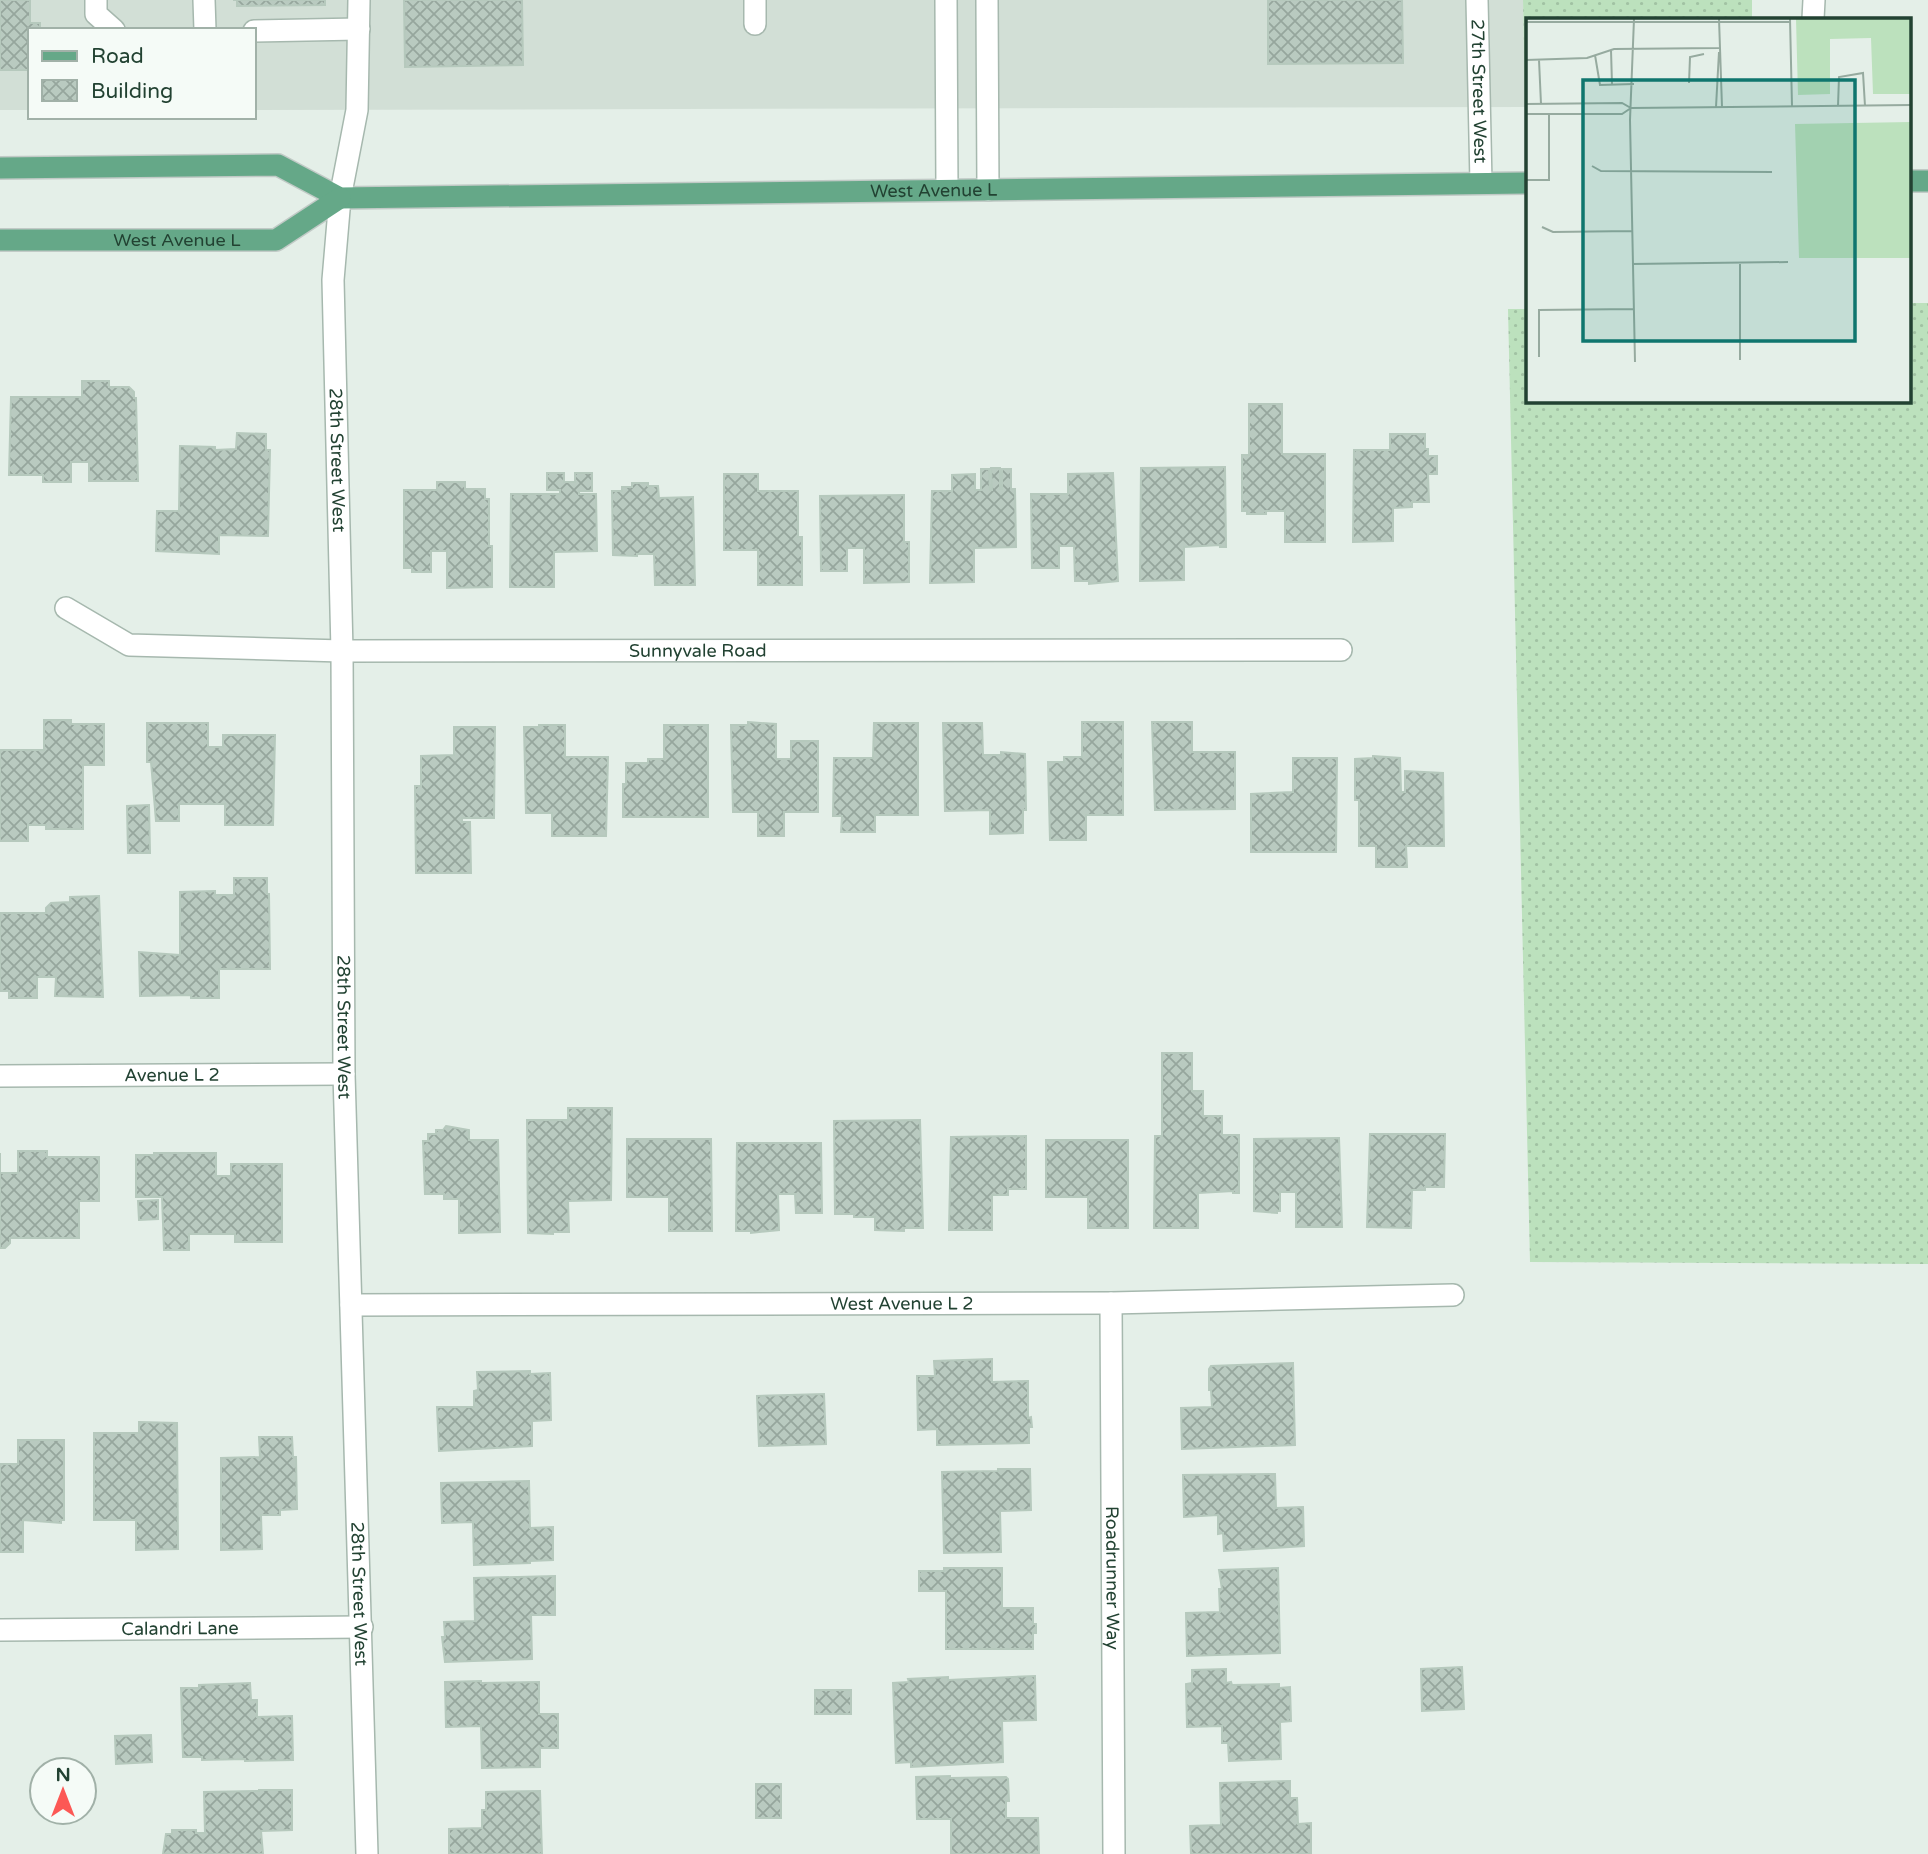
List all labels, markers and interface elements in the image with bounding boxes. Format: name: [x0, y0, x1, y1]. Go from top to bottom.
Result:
inset map: [1526, 18, 1910, 402]
street label: 27th Street West: [1466, 19, 1492, 164]
legend: [28, 28, 256, 119]
text: Road: [91, 44, 144, 69]
text: Building: [91, 79, 173, 104]
street label: West Avenue L: [870, 179, 998, 202]
street label: West Avenue L: [113, 229, 241, 251]
street label: 28th Street West: [325, 388, 350, 533]
street label: Sunnyvale Road: [629, 640, 767, 662]
street label: 28th Street West: [332, 955, 356, 1100]
street label: Avenue L 2: [124, 1064, 220, 1086]
street label: West Avenue L 2: [830, 1292, 974, 1315]
street label: Roadrunner Way: [1101, 1506, 1124, 1650]
street label: 28th Street West: [346, 1521, 372, 1666]
street label: Calandri Lane: [121, 1617, 239, 1640]
north arrow: [28, 1756, 98, 1826]
text: N: [55, 1764, 71, 1786]

